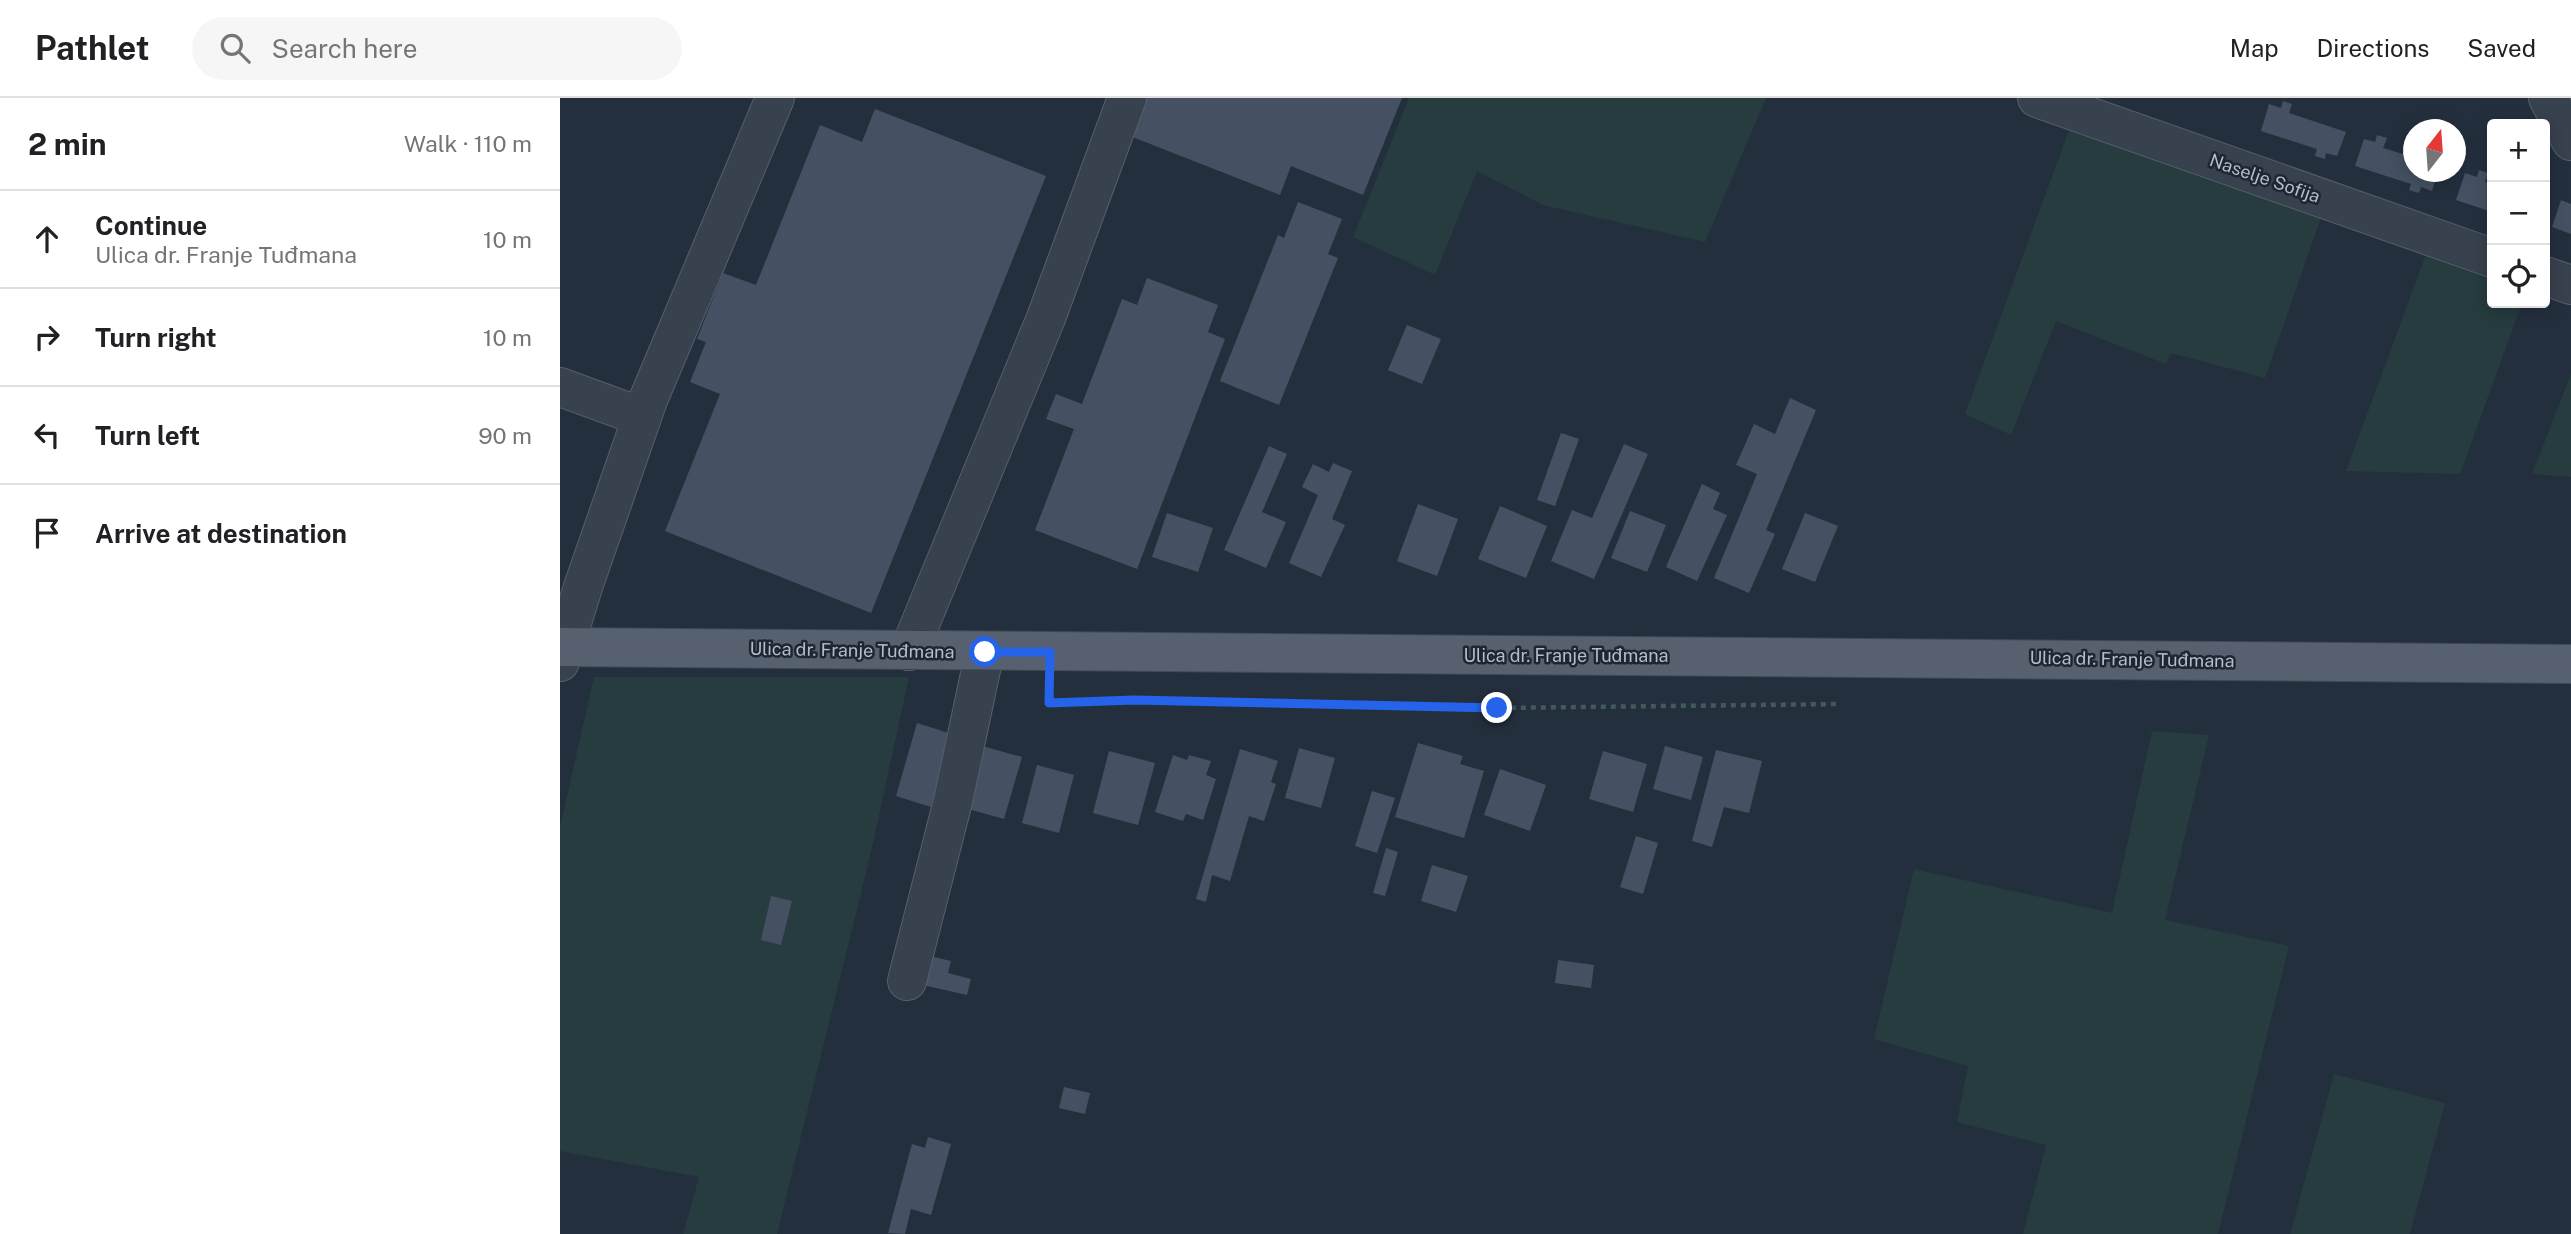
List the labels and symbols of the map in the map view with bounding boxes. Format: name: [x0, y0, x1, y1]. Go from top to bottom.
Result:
north arrow: [2403, 119, 2466, 182]
street label: Naselje Sofija: [2207, 149, 2323, 207]
route start: [969, 636, 1000, 667]
street label: Ulica dr. Franje Tuđmana: [749, 638, 955, 662]
street label: Ulica dr. Franje Tuđmana: [1463, 645, 1669, 666]
street label: Ulica dr. Franje Tuđmana: [2029, 647, 2235, 671]
route end: [1481, 692, 1512, 723]

